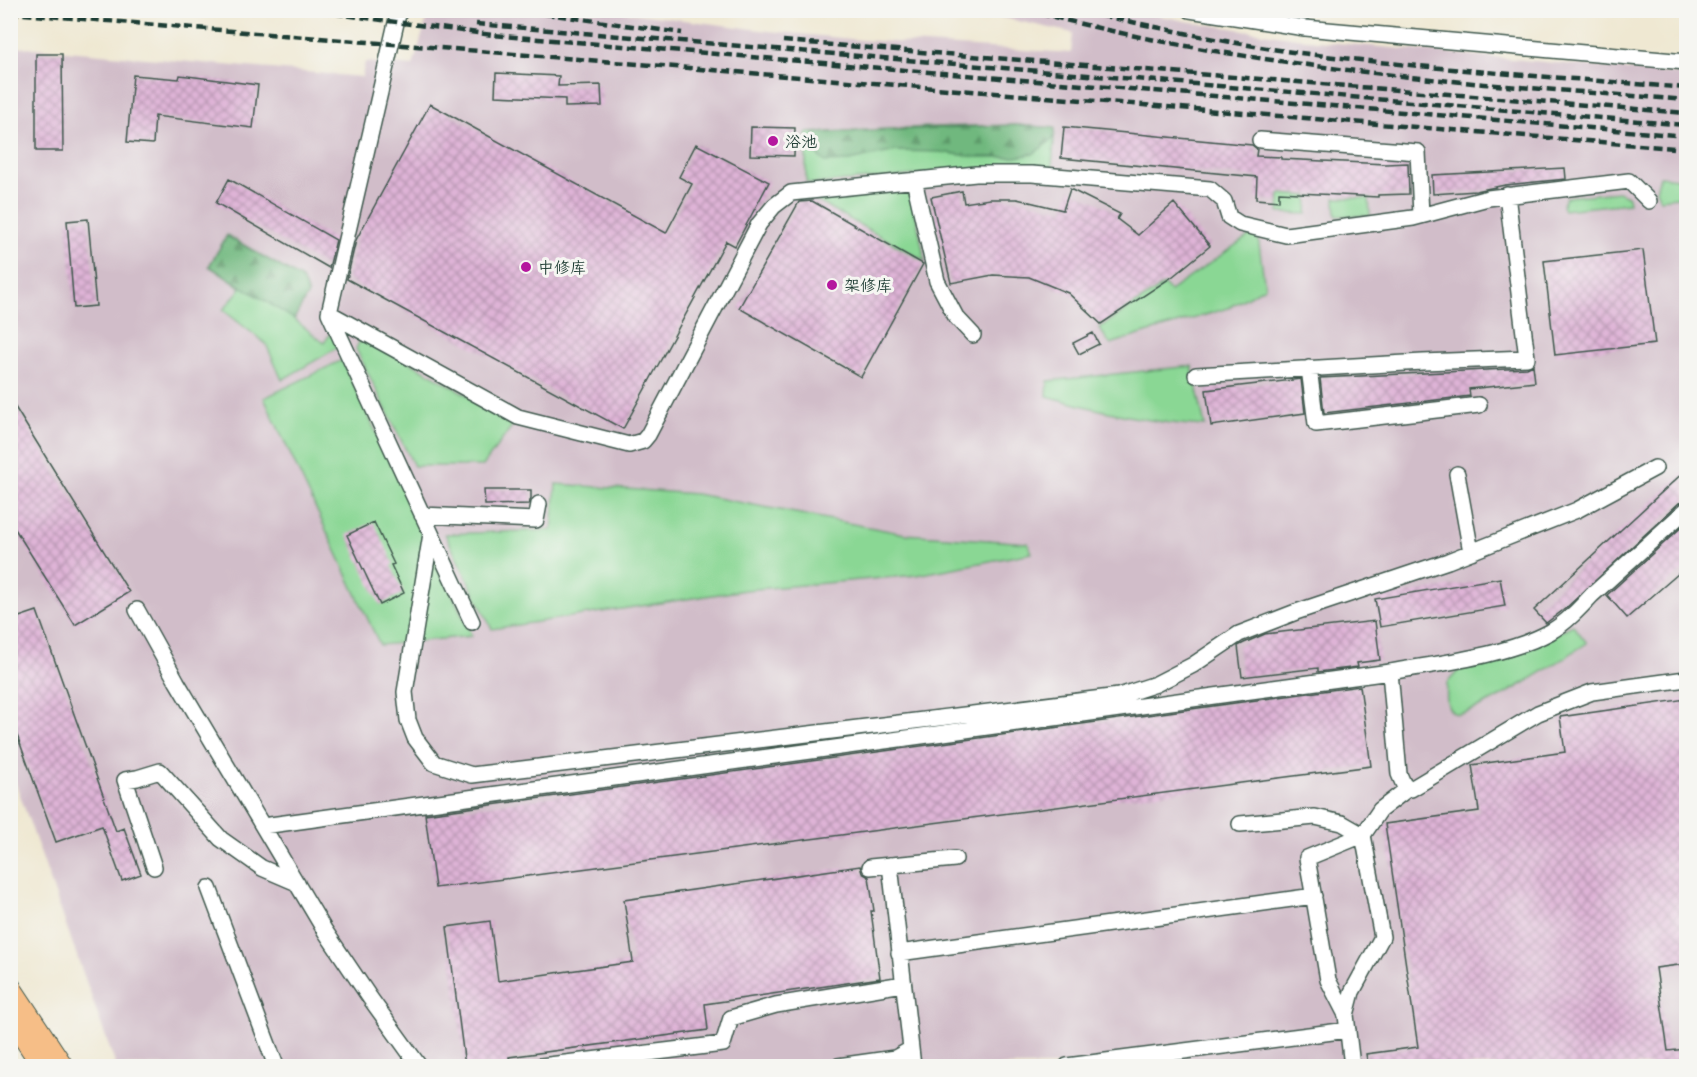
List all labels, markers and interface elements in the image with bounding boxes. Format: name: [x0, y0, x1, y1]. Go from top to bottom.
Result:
place label: 浴池: [785, 132, 817, 152]
marker: 浴池: [766, 134, 780, 148]
place label: 中修库: [538, 258, 586, 278]
marker: 中修库: [519, 260, 533, 274]
place label: 架修库: [844, 276, 892, 296]
marker: 架修库: [825, 278, 839, 292]

